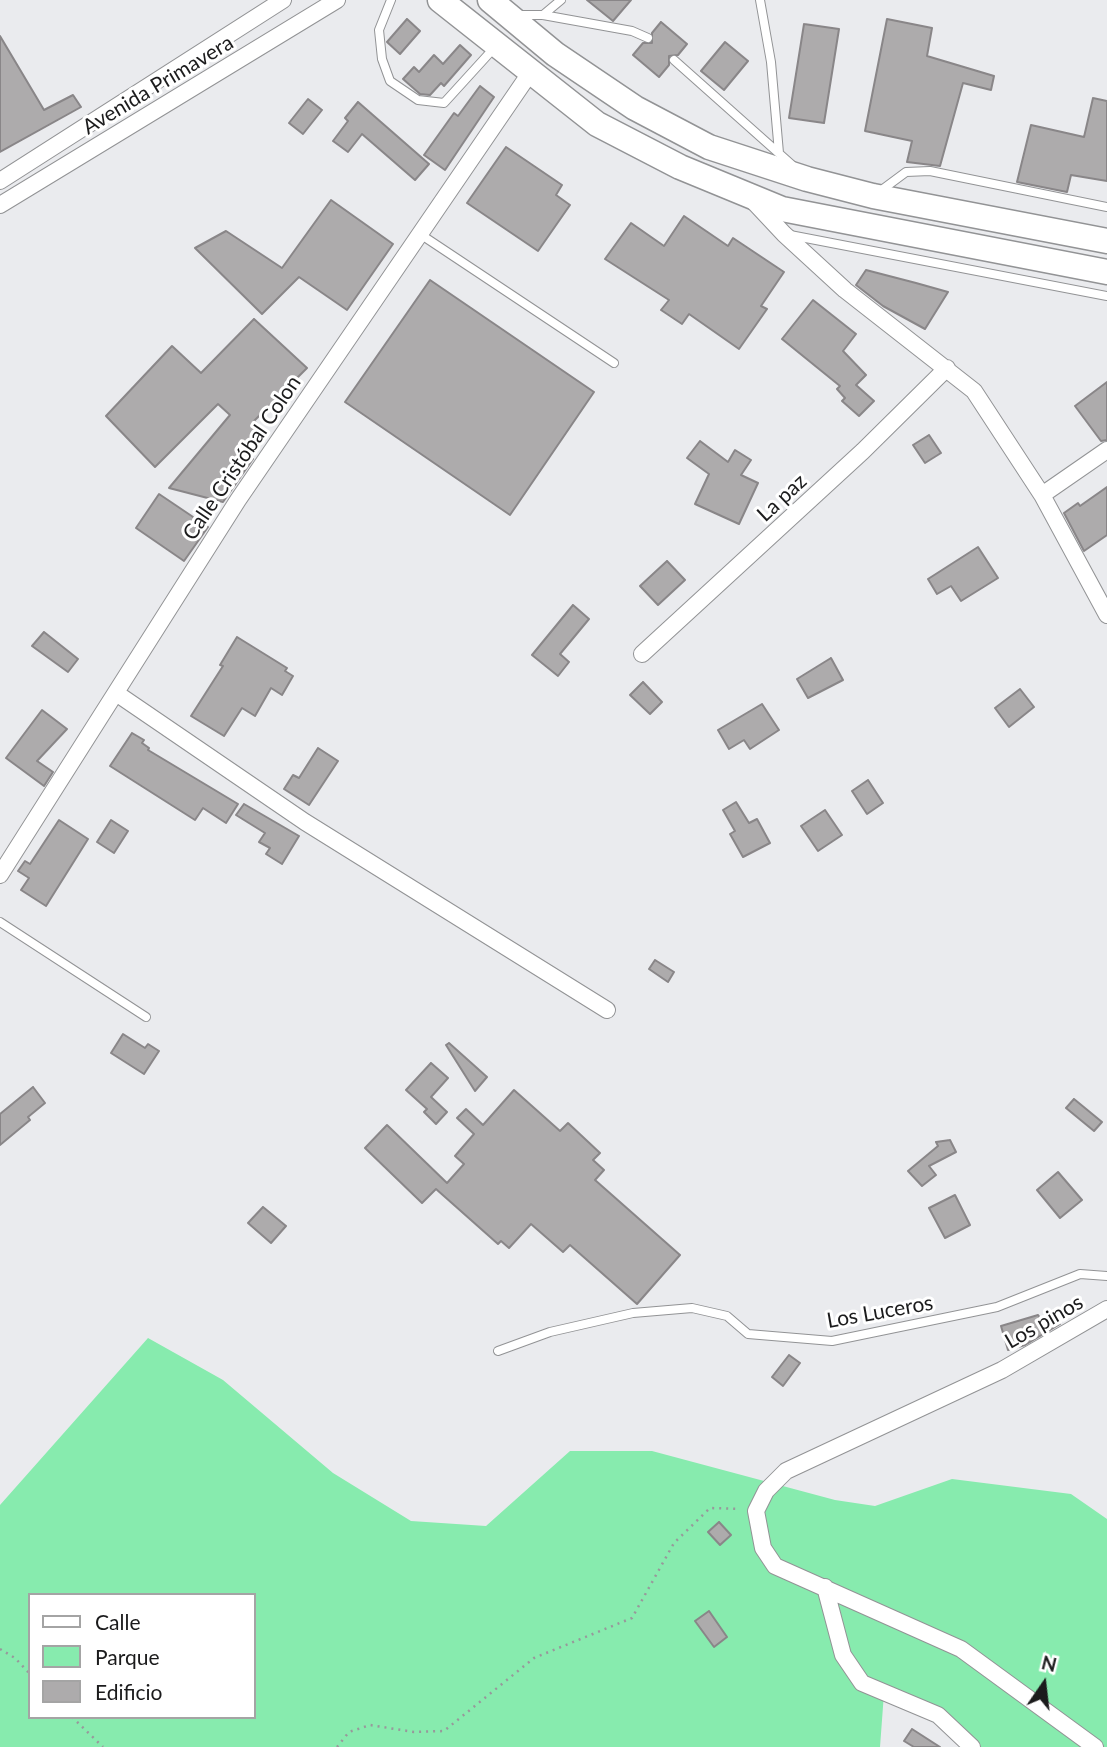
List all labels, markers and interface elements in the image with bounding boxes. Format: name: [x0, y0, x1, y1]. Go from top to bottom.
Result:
street label: Avenida Primavera: [78, 30, 238, 140]
street label: Calle Cristóbal Colon: [178, 371, 306, 545]
street label: La paz: [752, 469, 812, 527]
street label: Los Luceros: [825, 1290, 935, 1334]
street label: Los pinos: [1000, 1290, 1088, 1354]
legend: [28, 1593, 256, 1719]
text: Calle: [95, 1609, 140, 1634]
text: Parque: [95, 1644, 160, 1669]
north arrow: [1009, 1649, 1079, 1719]
text: N: [1039, 1650, 1059, 1676]
text: Edificio: [95, 1679, 162, 1704]

